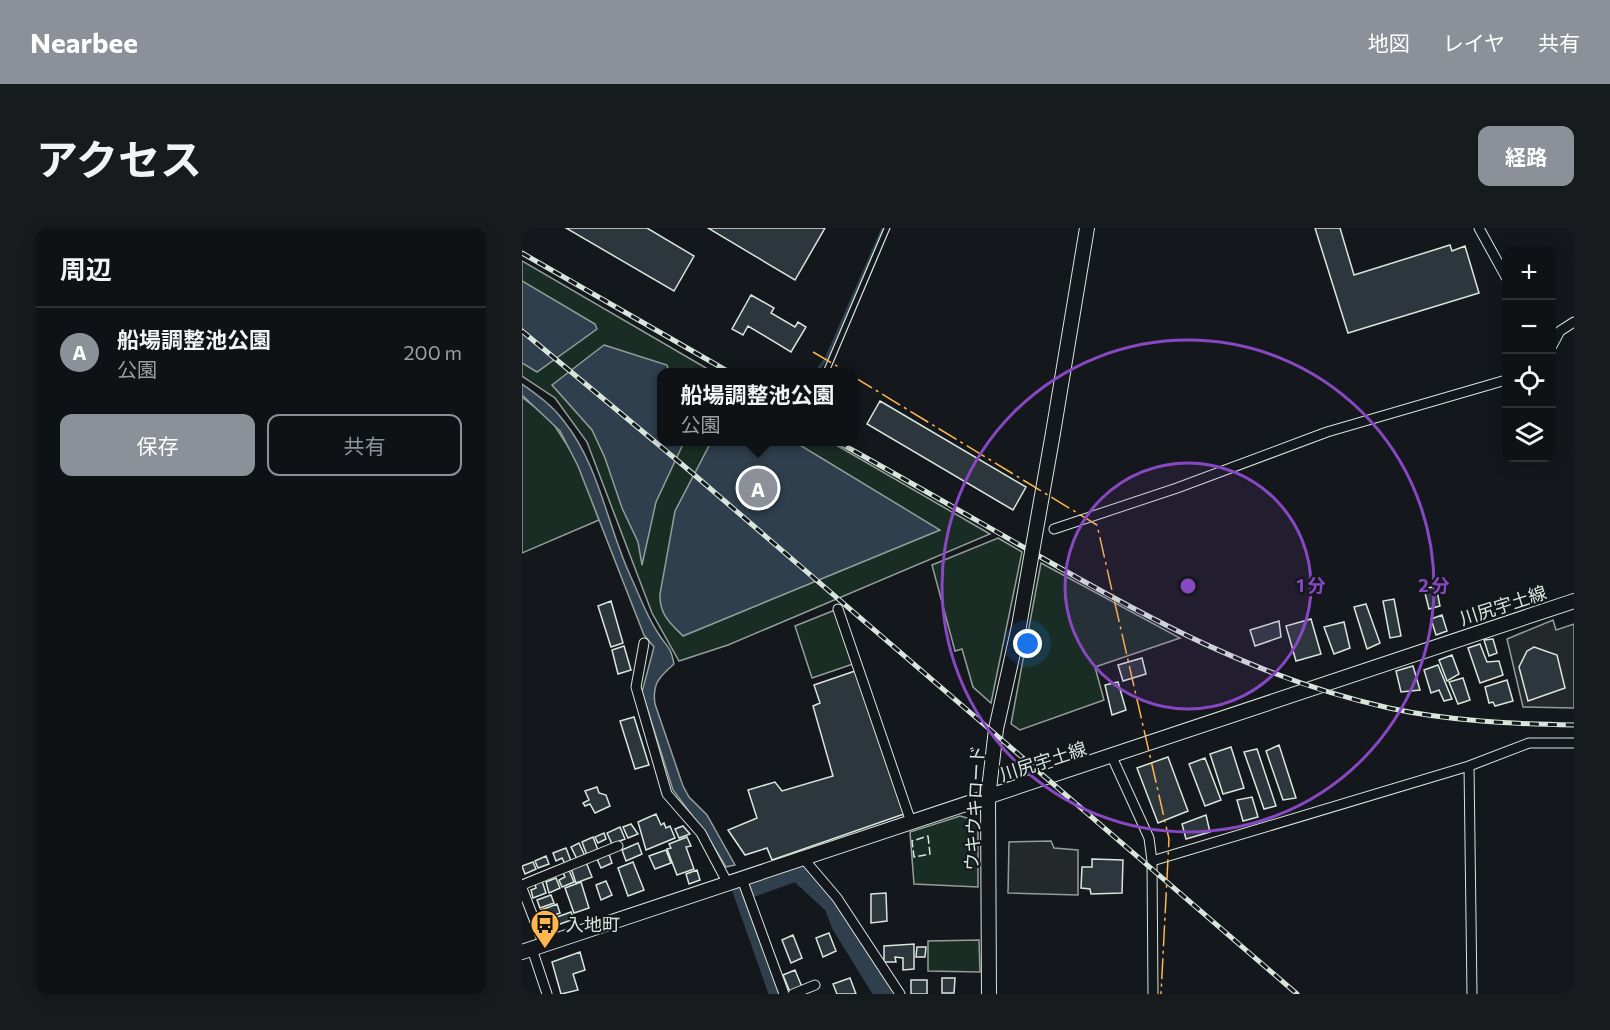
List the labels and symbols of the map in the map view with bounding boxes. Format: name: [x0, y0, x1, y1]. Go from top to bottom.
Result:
pin: A: [738, 466, 778, 510]
text: 1 分: [1296, 574, 1326, 596]
text: 2 分: [1418, 574, 1450, 596]
centre of rings: [1178, 576, 1198, 596]
street label: 川尻宇土線: [1457, 581, 1549, 629]
your location: [1013, 629, 1042, 658]
street label: 川尻宇土線: [997, 737, 1089, 785]
street label: ウキウキロード: [960, 745, 988, 871]
bus stop icon: 入地町: [529, 908, 561, 950]
place label: 入地町: [566, 913, 620, 935]

